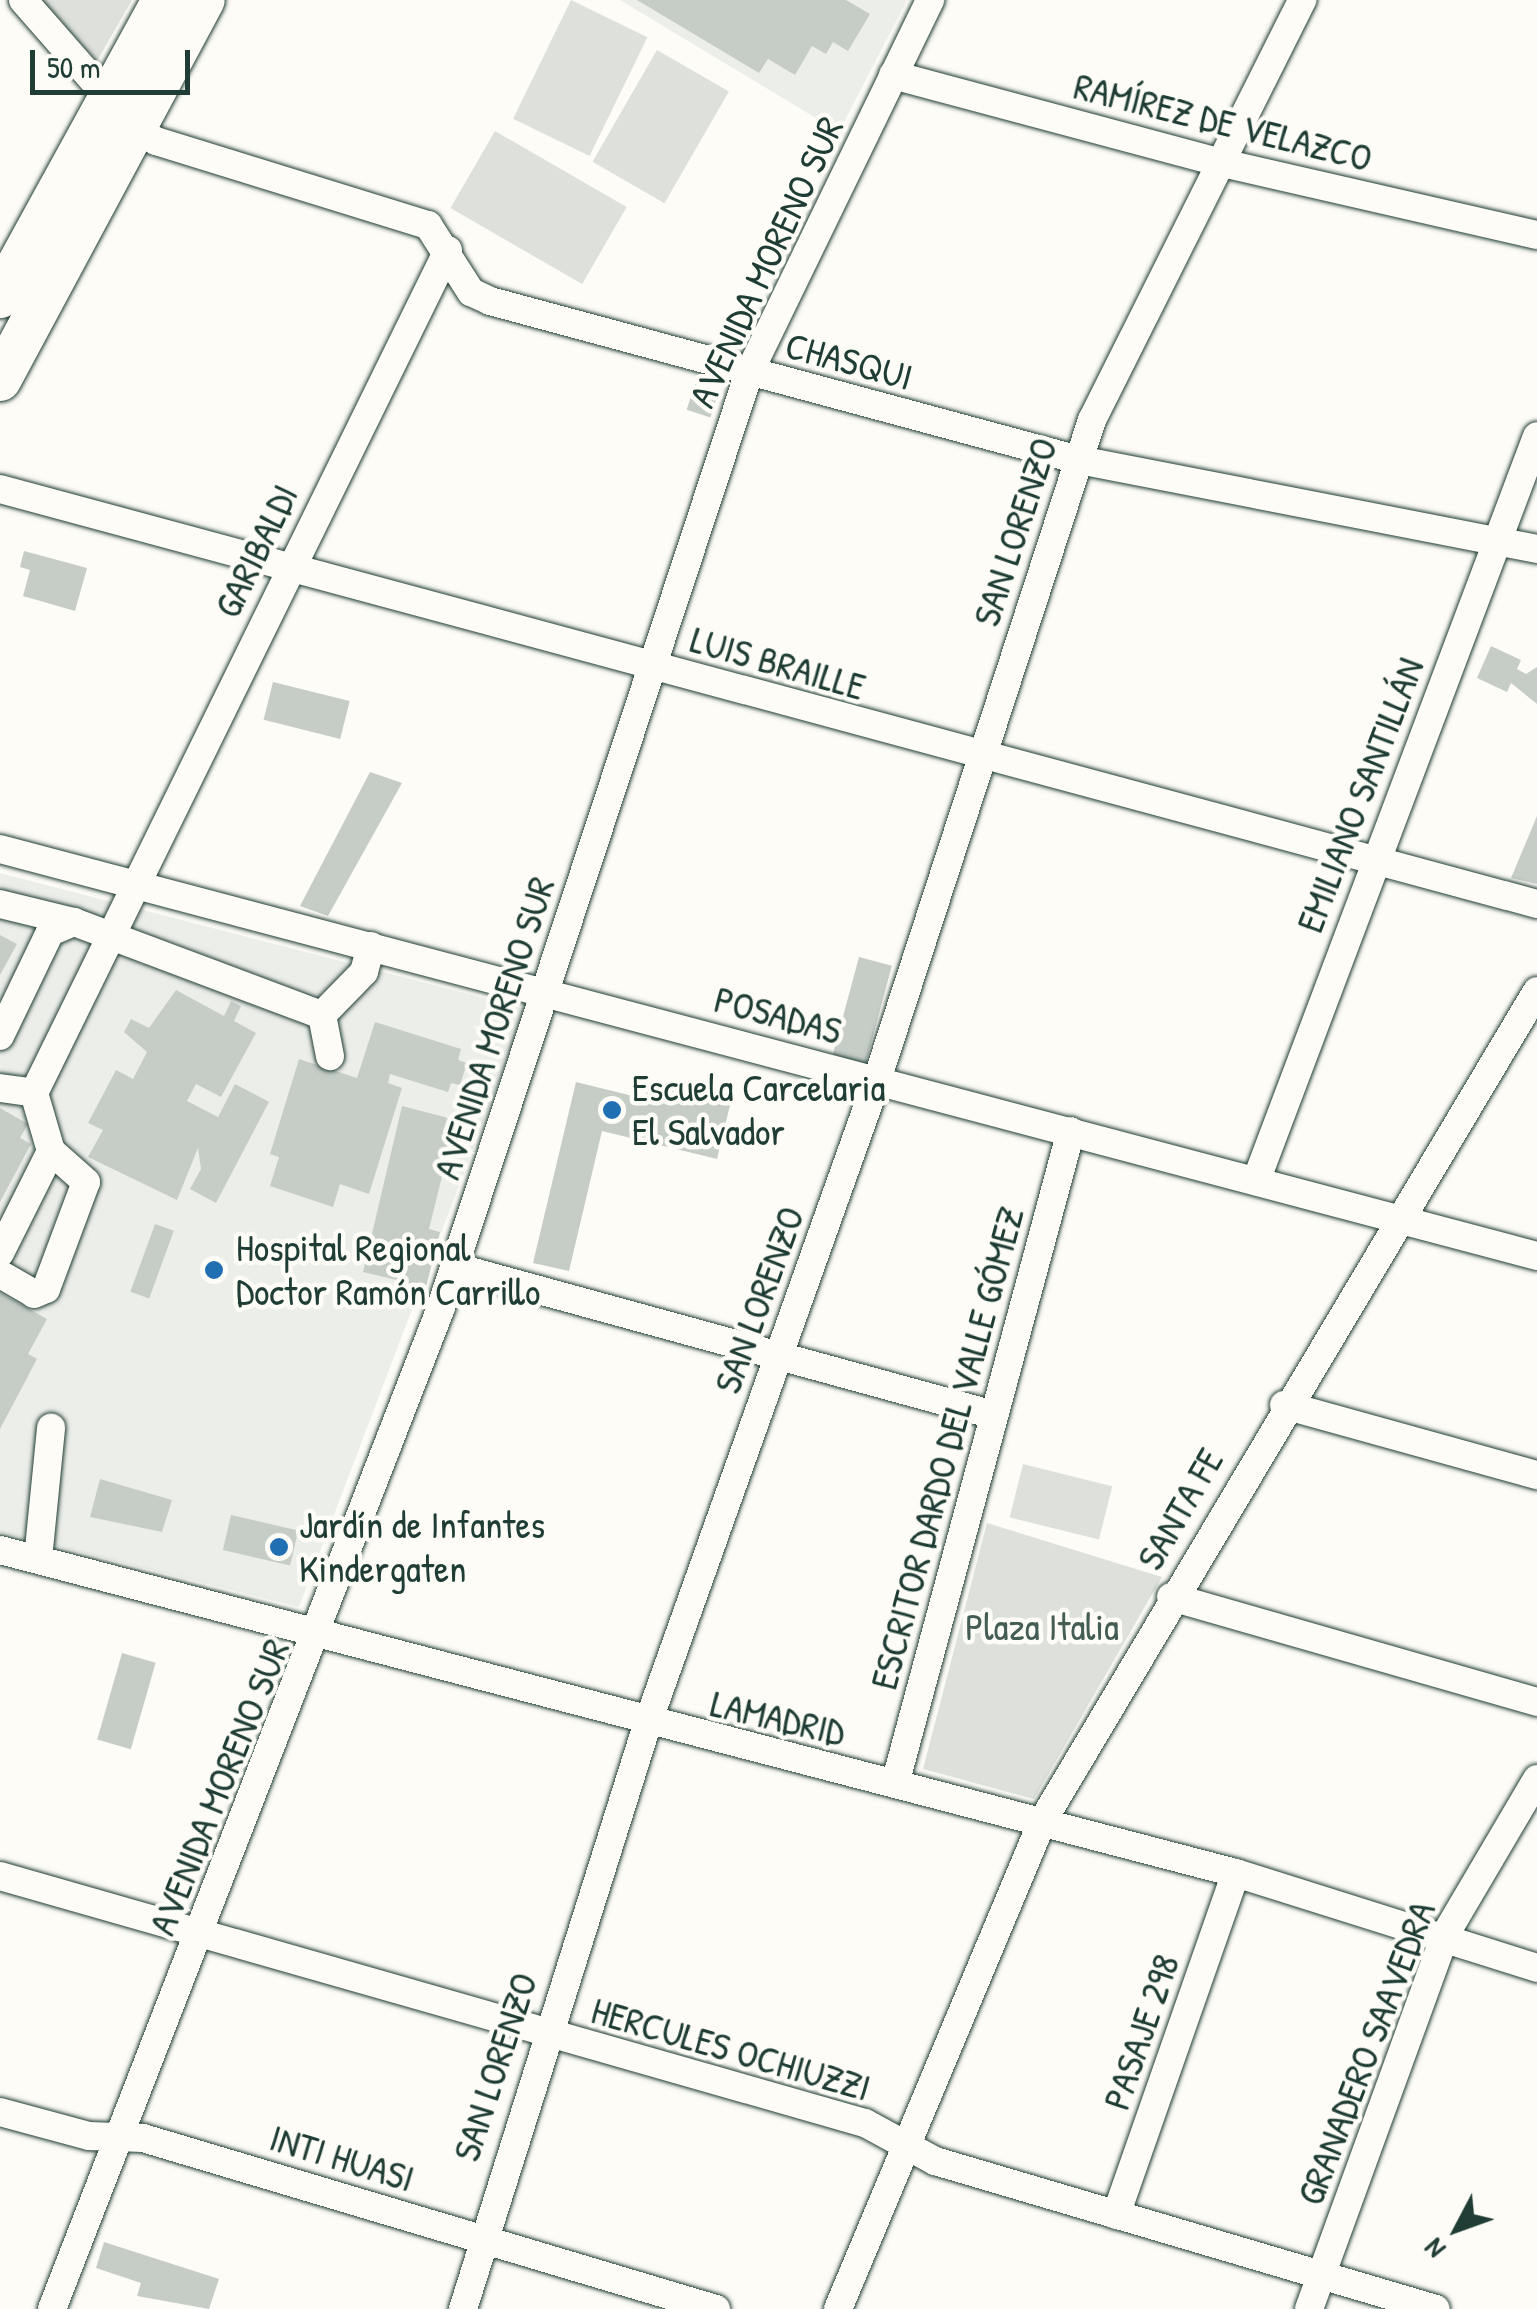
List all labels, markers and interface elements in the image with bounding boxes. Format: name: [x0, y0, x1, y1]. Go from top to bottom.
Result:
scale bar: [35, 30, 195, 92]
text: 50 m: [47, 47, 100, 87]
street label: RAMÍREZ DE VELAZCO: [1070, 63, 1376, 181]
street label: AVENIDA MORENO SUR: [679, 110, 853, 414]
street label: CHASQUI: [781, 322, 917, 400]
street label: SAN LORENZO: [963, 432, 1067, 632]
street label: GARIBALDI: [204, 477, 308, 625]
street label: LUIS BRAILLE: [686, 616, 870, 710]
street label: EMILIANO SANTILLÁN: [1287, 651, 1433, 939]
street label: AVENIDA MORENO SUR: [424, 871, 564, 1185]
street label: POSADAS: [710, 976, 846, 1054]
place label: Escuela Carcelaria El Salvador: [632, 1065, 885, 1154]
marker: Escuela Carcelaria El Salvador: [601, 1099, 623, 1121]
street label: SAN LORENZO: [704, 1201, 814, 1399]
street label: ESCRITOR DARDO DEL VALLE GÓMEZ: [861, 1202, 1033, 1694]
place label: Hospital Regional Doctor Ramón Carrillo: [236, 1225, 540, 1314]
marker: Hospital Regional Doctor Ramón Carrillo: [201, 1257, 227, 1283]
street label: SANTA FE: [1127, 1440, 1233, 1578]
place label: Jardín de Infantes Kindergaten: [299, 1502, 545, 1592]
marker: Jardín de Infantes Kindergaten: [268, 1536, 290, 1558]
park label: Plaza Italia: [965, 1604, 1119, 1650]
street label: AVENIDA MORENO SUR: [139, 1633, 299, 1941]
street label: LAMADRID: [707, 1680, 849, 1756]
street label: GRANADERO SAAVEDRA: [1287, 1895, 1445, 2211]
street label: PASAJE 298: [1093, 1949, 1189, 2115]
street label: SAN LORENZO: [443, 1967, 547, 2167]
street label: HERCULES OCHIUZZI: [586, 1987, 876, 2111]
street label: INTI HUASI: [264, 2115, 420, 2201]
north arrow: [1407, 2179, 1507, 2279]
text: N: [1415, 2231, 1454, 2267]

